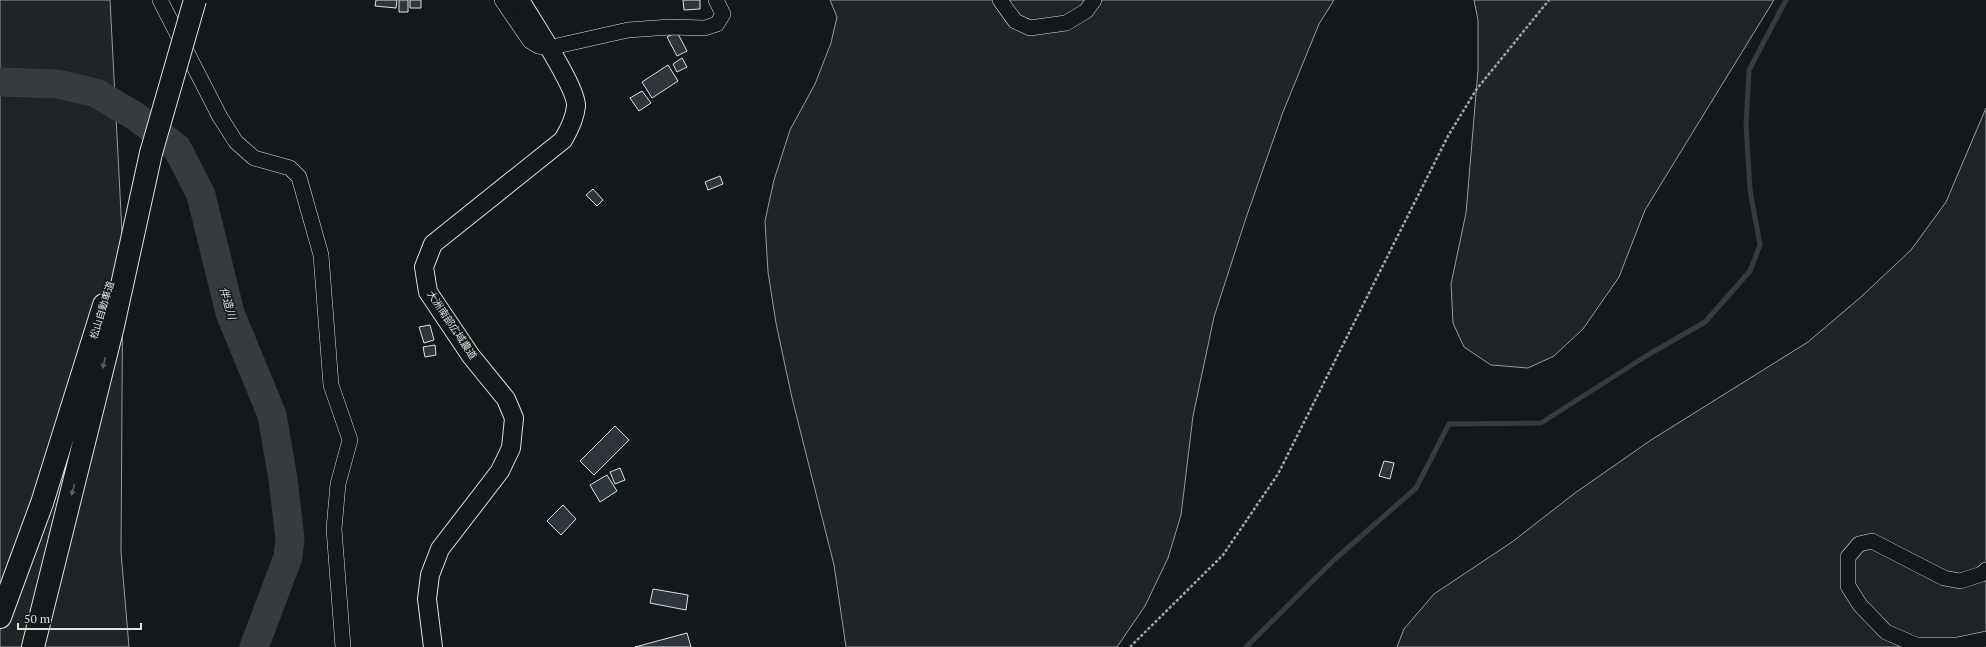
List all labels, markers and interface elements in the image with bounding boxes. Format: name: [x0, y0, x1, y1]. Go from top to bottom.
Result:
street label: 松山自動車道: [87, 279, 117, 341]
water label: 伴造川: [217, 285, 240, 322]
street label: 大洲南部広域農道: [424, 288, 480, 362]
one-way arrow: [100, 357, 106, 370]
one-way arrow: [70, 484, 76, 496]
scale bar: [18, 605, 141, 631]
text: 50 m: [24, 611, 51, 626]

